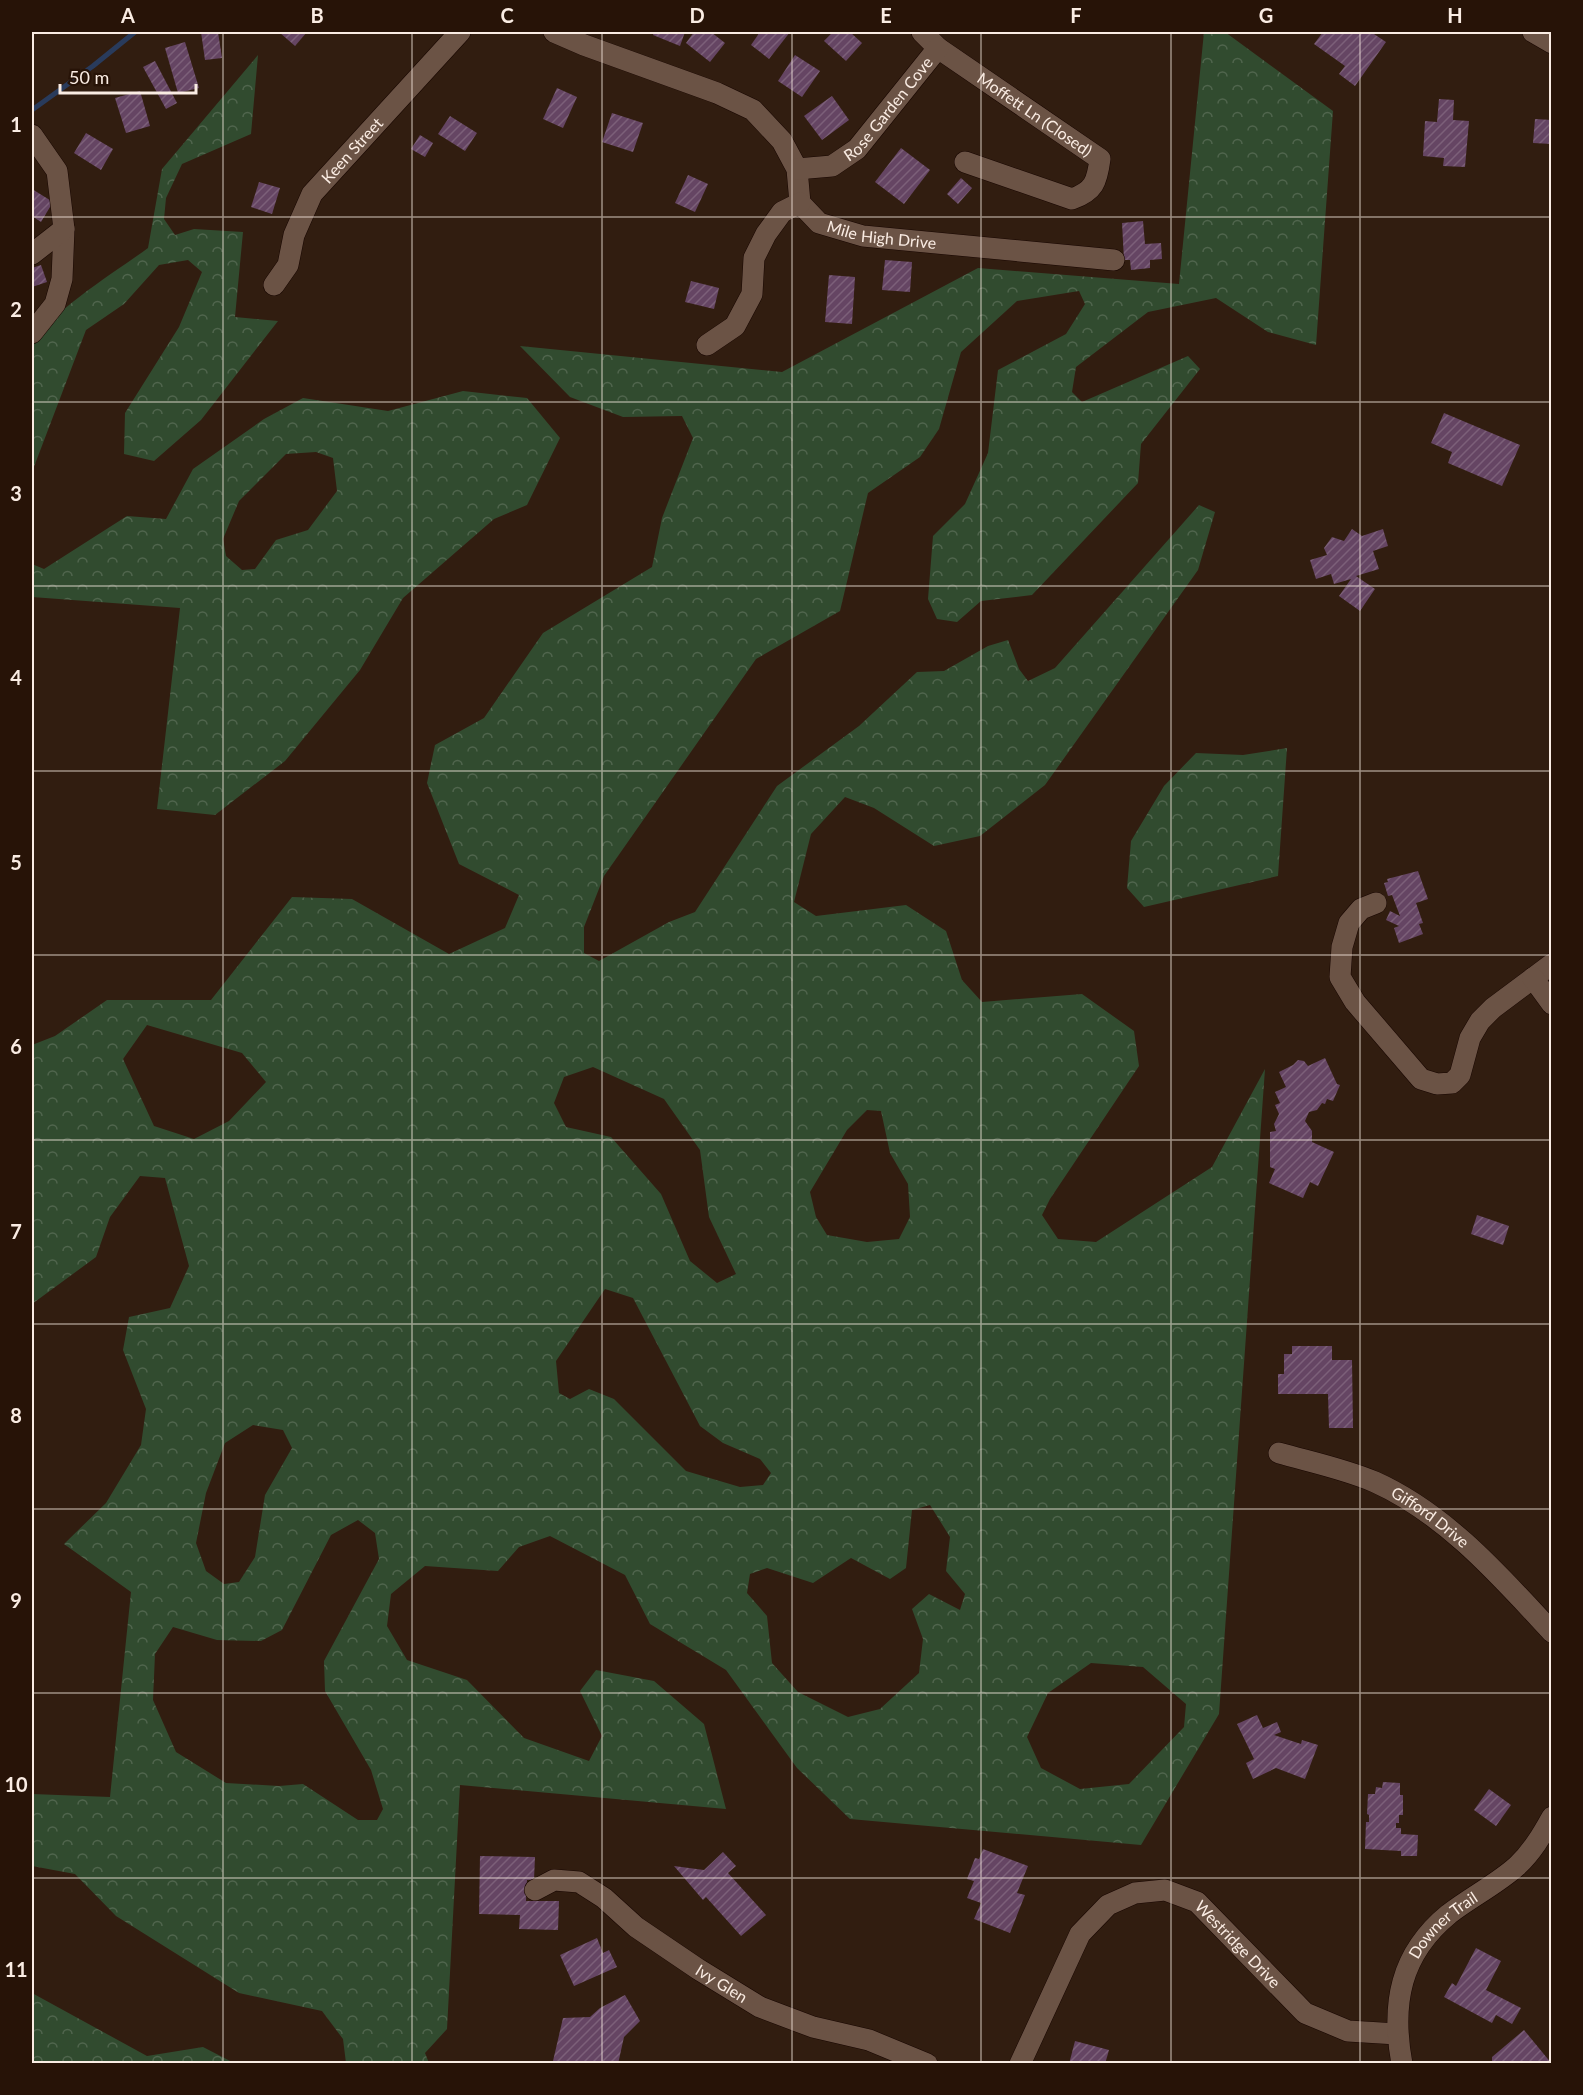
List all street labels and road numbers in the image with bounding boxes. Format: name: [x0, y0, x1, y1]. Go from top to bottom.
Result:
street label: Rose Garden Cove: [840, 53, 936, 164]
street label: Moffett Ln (Closed): [974, 68, 1096, 160]
street label: Keen Street: [317, 113, 386, 187]
street label: Mile High Drive: [825, 216, 937, 252]
street label: Gifford Drive: [1388, 1482, 1473, 1551]
street label: Downer Trail: [1404, 1887, 1481, 1962]
street label: Westridge Drive: [1192, 1896, 1285, 1991]
street label: Ivy Glen: [692, 1960, 751, 2006]

